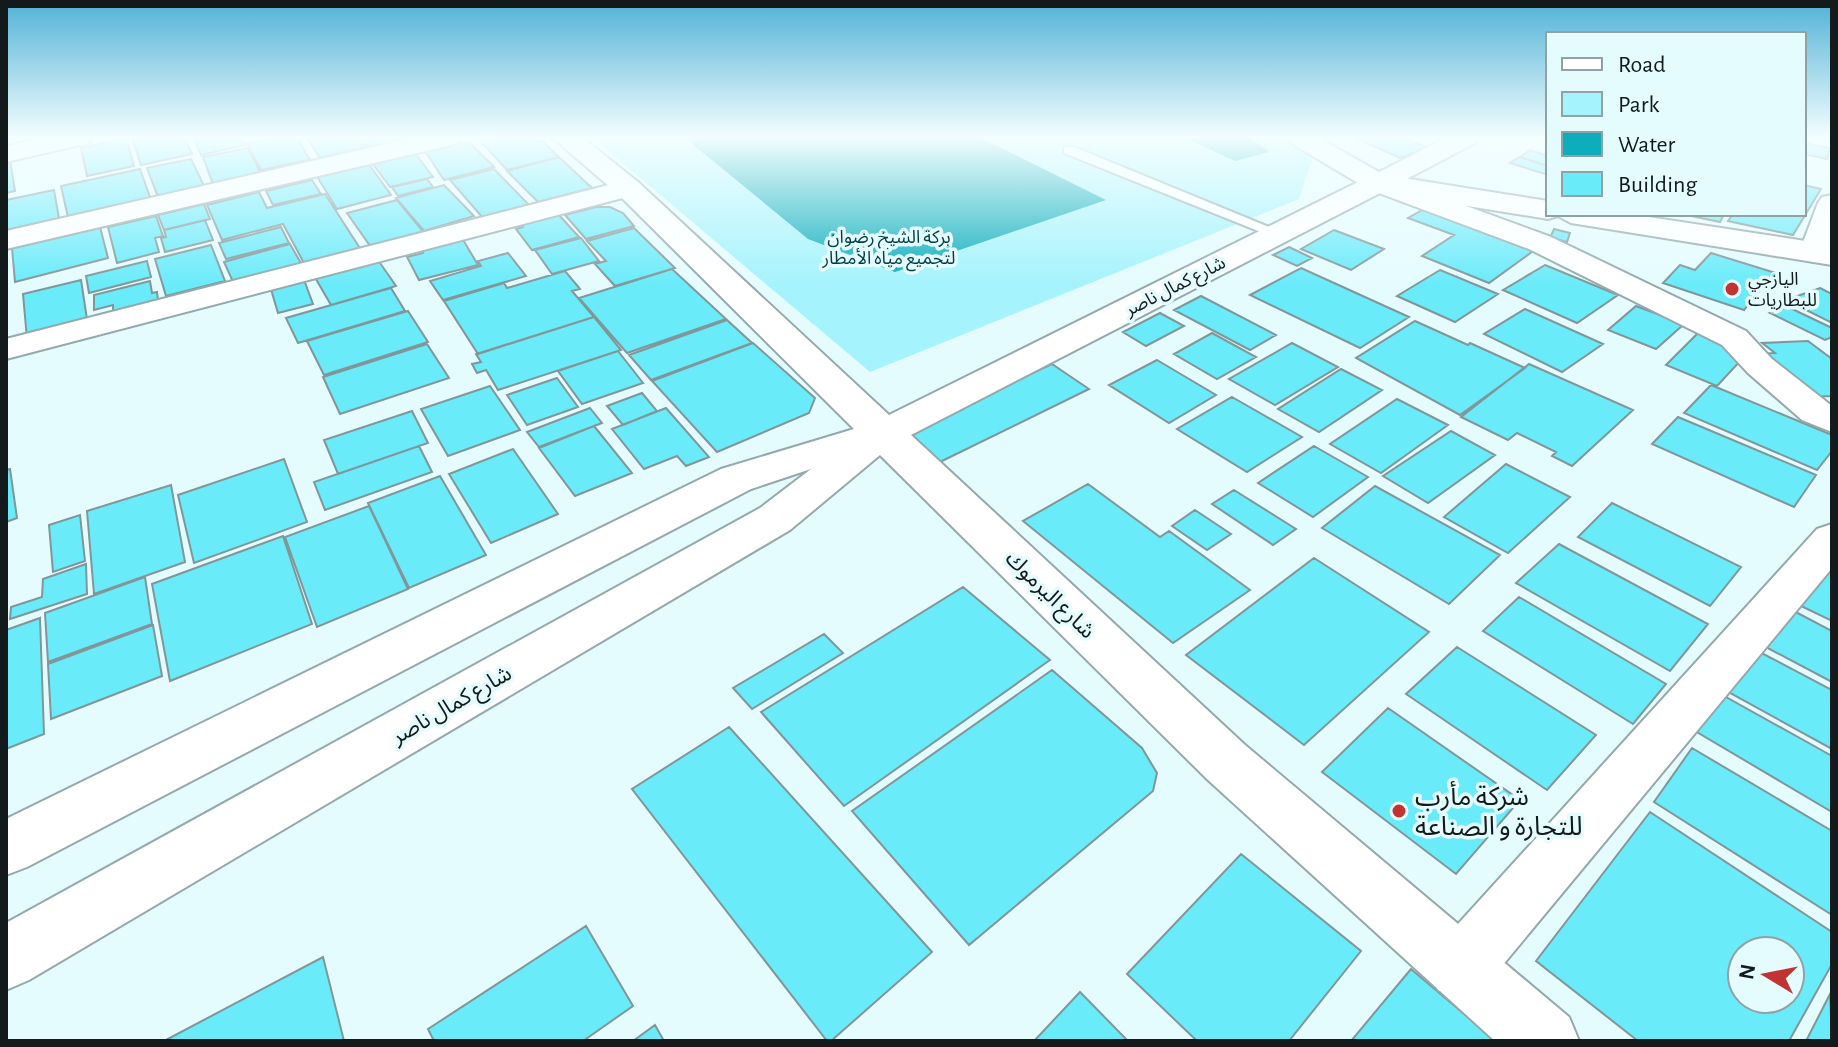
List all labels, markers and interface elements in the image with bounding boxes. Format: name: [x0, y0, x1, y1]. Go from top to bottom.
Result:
legend: [1546, 32, 1806, 216]
text: Road: [1618, 53, 1666, 77]
text: Park: [1618, 93, 1659, 117]
text: Water: [1618, 133, 1676, 157]
text: Building: [1618, 173, 1697, 197]
park label: بركة الشيخ رضوان لتجميع مياه الأمطار: [821, 229, 956, 272]
street label: شارع كمال ناصر: [1121, 254, 1230, 324]
place label: اليازجي للبطاريات: [1748, 271, 1817, 311]
marker: اليازجي للبطاريات: [1723, 280, 1741, 298]
street label: شارع اليرموك: [998, 547, 1099, 646]
street label: شارع كمال ناصر: [387, 662, 518, 753]
place label: شركة مأرب للتجارة و الصناعة: [1415, 780, 1582, 841]
marker: شركة مأرب للتجارة و الصناعة: [1390, 802, 1408, 820]
north arrow: [1726, 935, 1806, 1015]
text: N: [1735, 962, 1759, 981]

